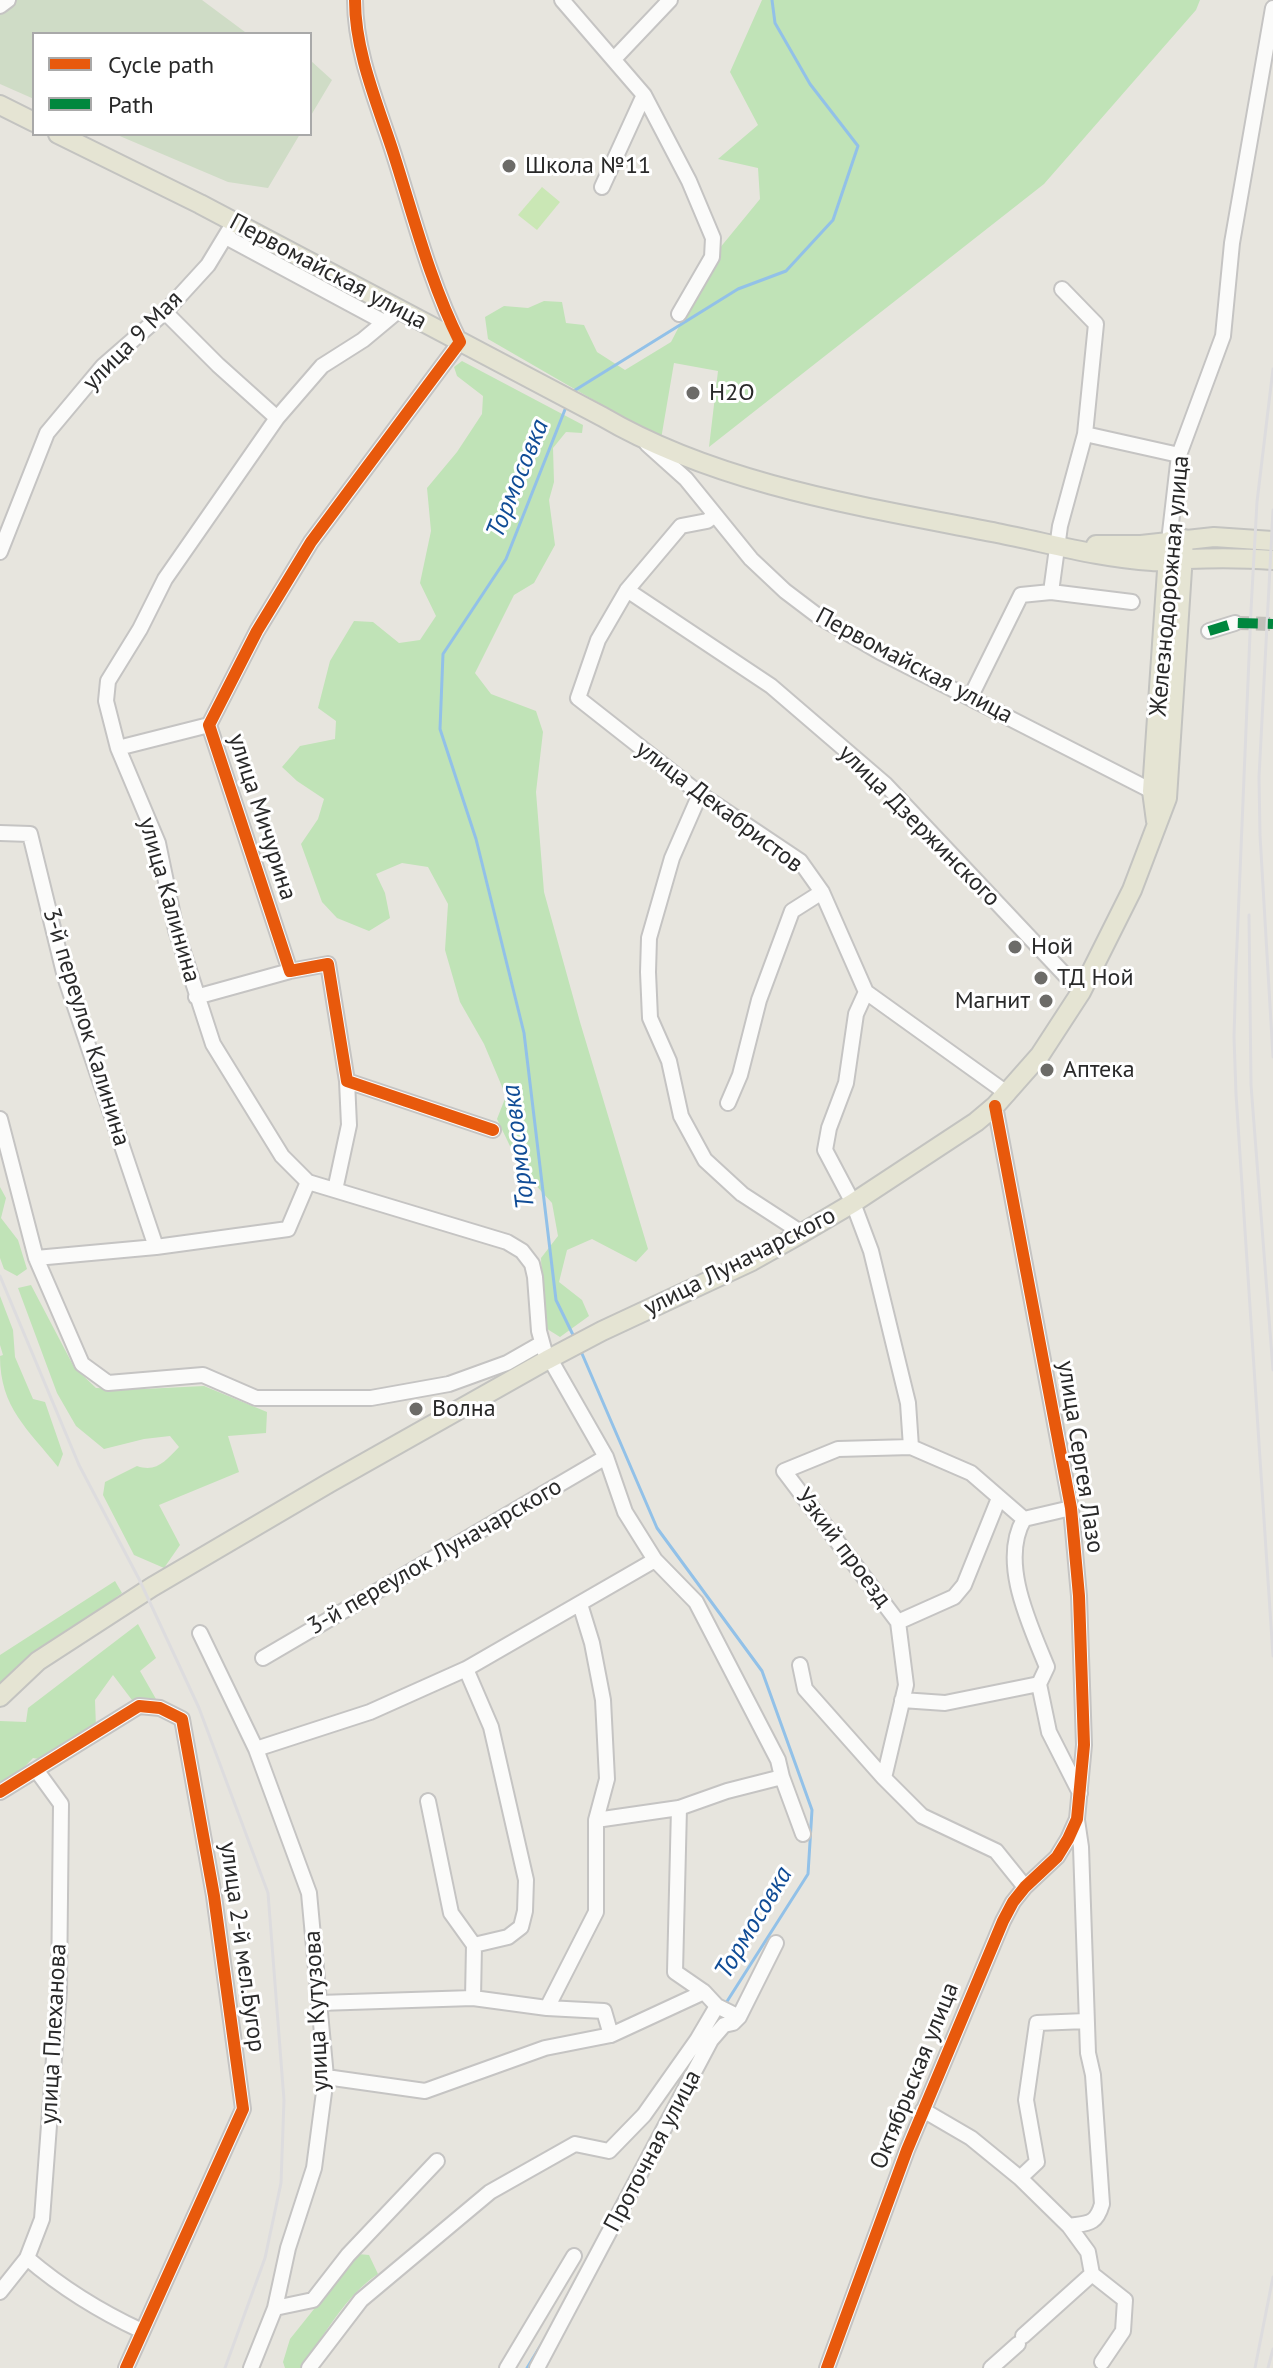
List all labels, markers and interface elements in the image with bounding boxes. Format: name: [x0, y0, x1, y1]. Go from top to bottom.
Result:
legend: [32, 32, 312, 136]
text: Cycle path: [108, 49, 214, 80]
text: Path: [108, 89, 154, 120]
place label: Школа №11: [525, 152, 651, 180]
marker: Школа №11: [500, 157, 518, 175]
street label: Первомайская улица: [224, 208, 432, 336]
street label: улица 9 Мая: [77, 285, 189, 397]
place label: H2O: [709, 379, 755, 407]
marker: H2O: [684, 384, 702, 402]
water label: Тормосовка: [480, 415, 556, 543]
street label: Железнодорожная улица: [1144, 454, 1196, 718]
street label: Первомайская улица: [810, 602, 1018, 730]
street label: улица Мичурина: [222, 730, 302, 904]
street label: улица Декабристов: [630, 735, 808, 879]
street label: улица Дзержинского: [832, 739, 1006, 913]
street label: улица Калинина: [132, 814, 206, 986]
street label: 3-й переулок Калинина: [36, 905, 136, 1149]
place label: Ной: [1031, 933, 1073, 961]
marker: Ной: [1006, 938, 1024, 956]
place label: ТД Ной: [1057, 964, 1133, 992]
marker: ТД Ной: [1032, 969, 1050, 987]
place label: Магнит: [955, 987, 1030, 1015]
marker: Магнит: [1037, 992, 1055, 1010]
place label: Аптека: [1063, 1056, 1135, 1084]
marker: Аптека: [1038, 1061, 1056, 1079]
water label: Тормосовка: [496, 1083, 542, 1211]
street label: улица Луначарского: [639, 1201, 841, 1323]
street label: улица Сергея Лазо: [1051, 1359, 1109, 1555]
place label: Волна: [432, 1395, 496, 1423]
marker: Волна: [407, 1400, 425, 1418]
street label: 3-й переулок Луначарского: [303, 1472, 567, 1642]
street label: Узкий проезд: [789, 1483, 897, 1613]
street label: улица 2-й мел.Бугор: [213, 1840, 271, 2054]
water label: Тормосовка: [708, 1861, 800, 1985]
street label: улица Кутузова: [298, 1930, 336, 2092]
street label: улица Плеханова: [35, 1943, 73, 2125]
street label: Октябрьская улица: [864, 1979, 966, 2173]
street label: Проточная улица: [598, 2065, 708, 2237]

